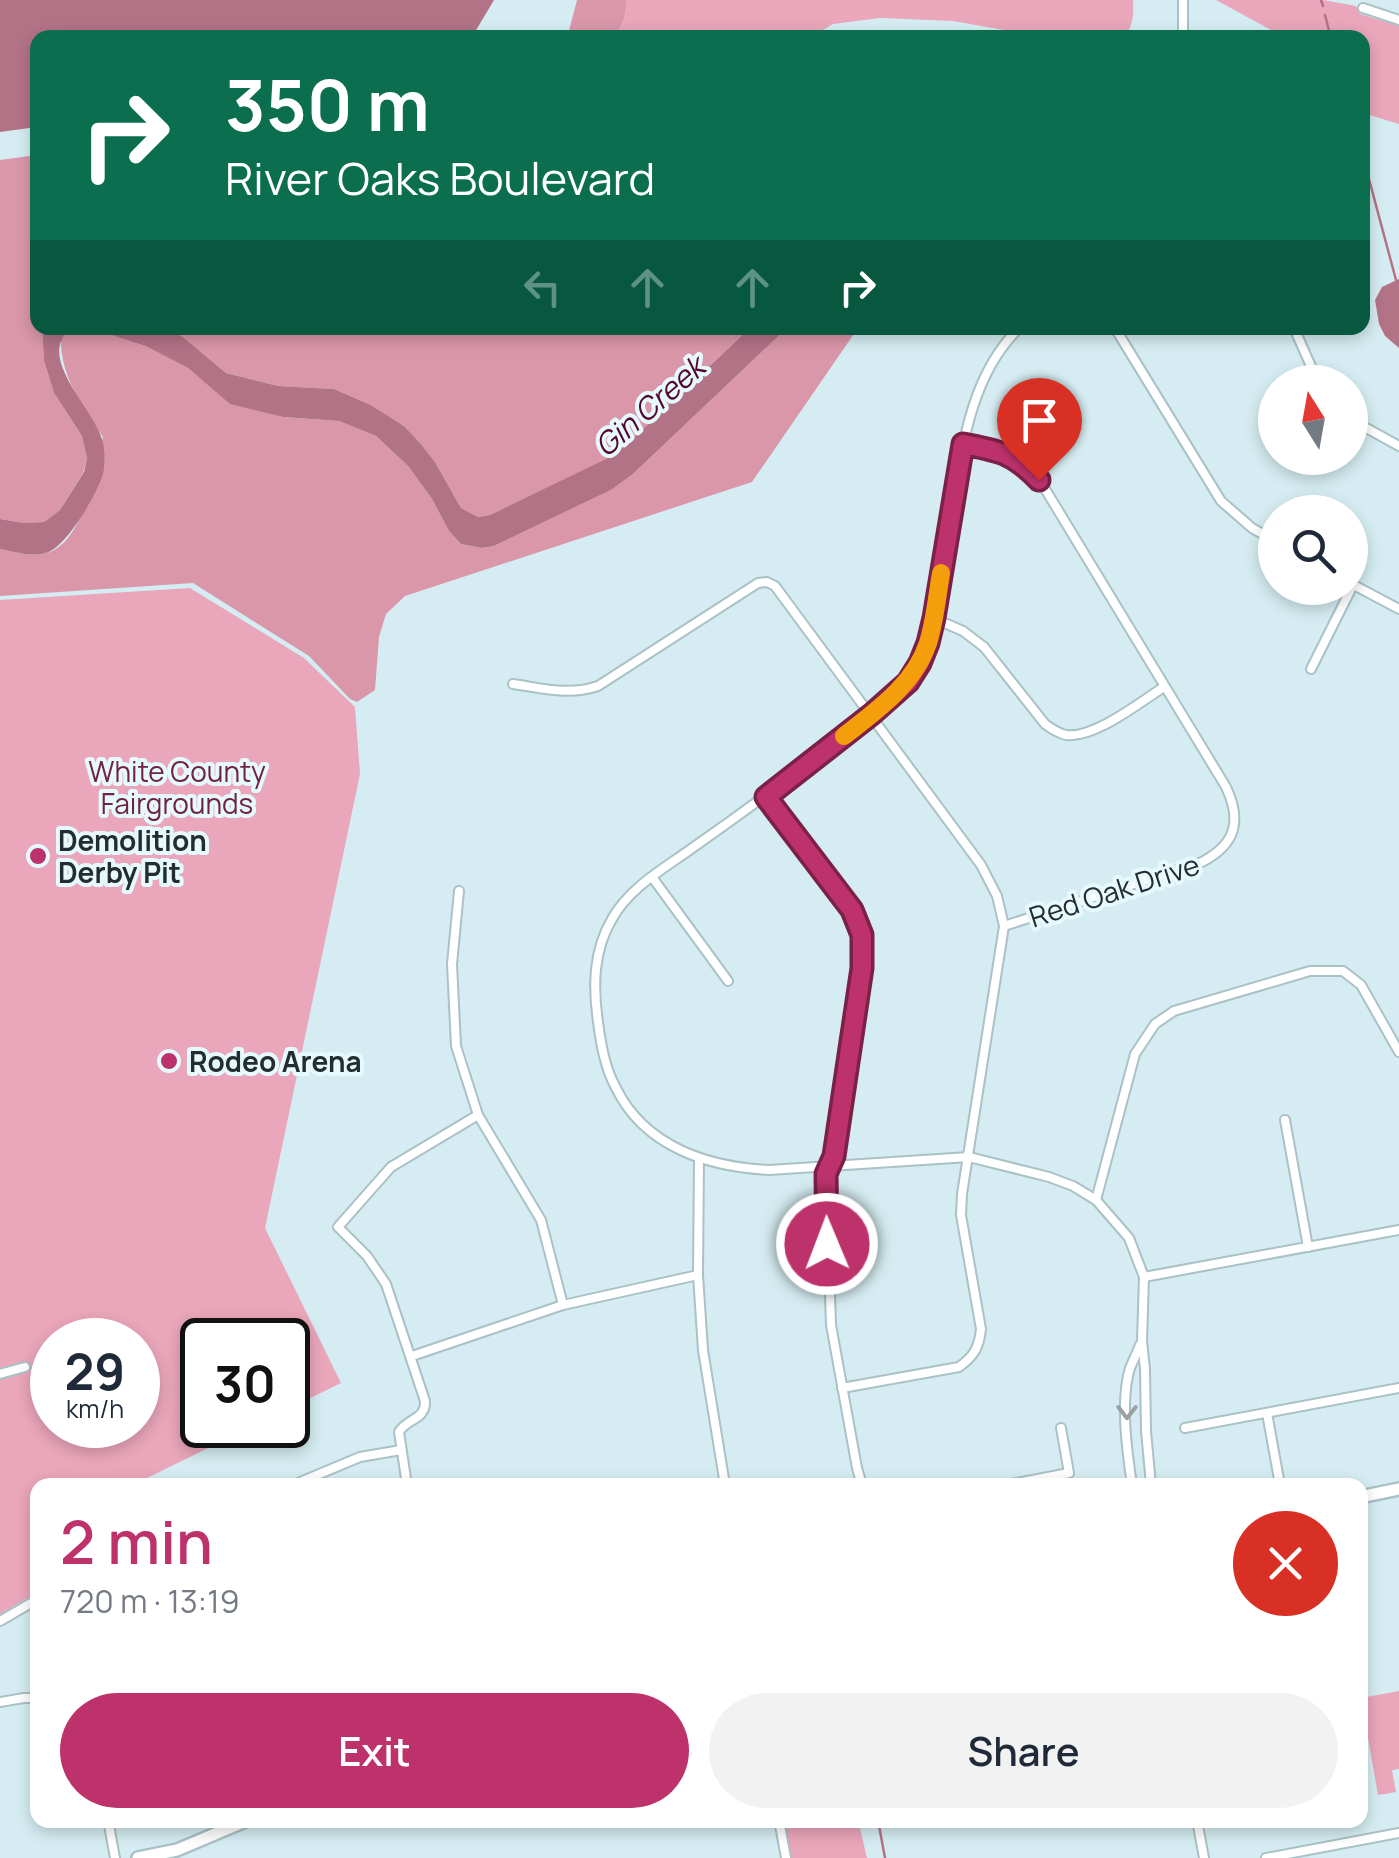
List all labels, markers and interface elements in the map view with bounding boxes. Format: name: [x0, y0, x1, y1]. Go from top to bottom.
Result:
text: 350 m: [225, 56, 430, 152]
icon: right: [60, 70, 190, 200]
text: River Oaks Boulevard: [225, 147, 655, 209]
icon: left: [515, 260, 570, 315]
icon: ahead: [620, 260, 675, 315]
icon: ahead: [725, 260, 780, 315]
icon: right: [830, 260, 885, 315]
water label: Gin Creek: [585, 344, 716, 465]
north arrow: [1258, 365, 1368, 475]
map controls: [1258, 365, 1368, 605]
pin: [997, 378, 1082, 481]
icon: arrive: [1012, 393, 1067, 448]
button: search: [1258, 495, 1368, 605]
park label: White County Fairgrounds: [88, 752, 266, 822]
place label: Demolition Derby Pit: [58, 821, 207, 891]
marker: Demolition Derby Pit: [27, 845, 49, 867]
street label: Red Oak Drive: [1024, 845, 1204, 935]
place label: Rodeo Arena: [189, 1042, 362, 1080]
marker: Rodeo Arena: [158, 1050, 180, 1072]
position arrow: [775, 1192, 879, 1296]
speed limit sign: 30: [180, 1318, 310, 1448]
text: 29: [65, 1337, 125, 1405]
text: km/h: [66, 1391, 124, 1426]
one-way arrow: [1116, 1404, 1138, 1420]
text: 2 min: [60, 1500, 213, 1582]
button: close: [1233, 1511, 1338, 1616]
text: 720 m · 13:19: [60, 1579, 240, 1623]
button: Exit: [60, 1693, 689, 1808]
button: Share: [709, 1693, 1338, 1808]

